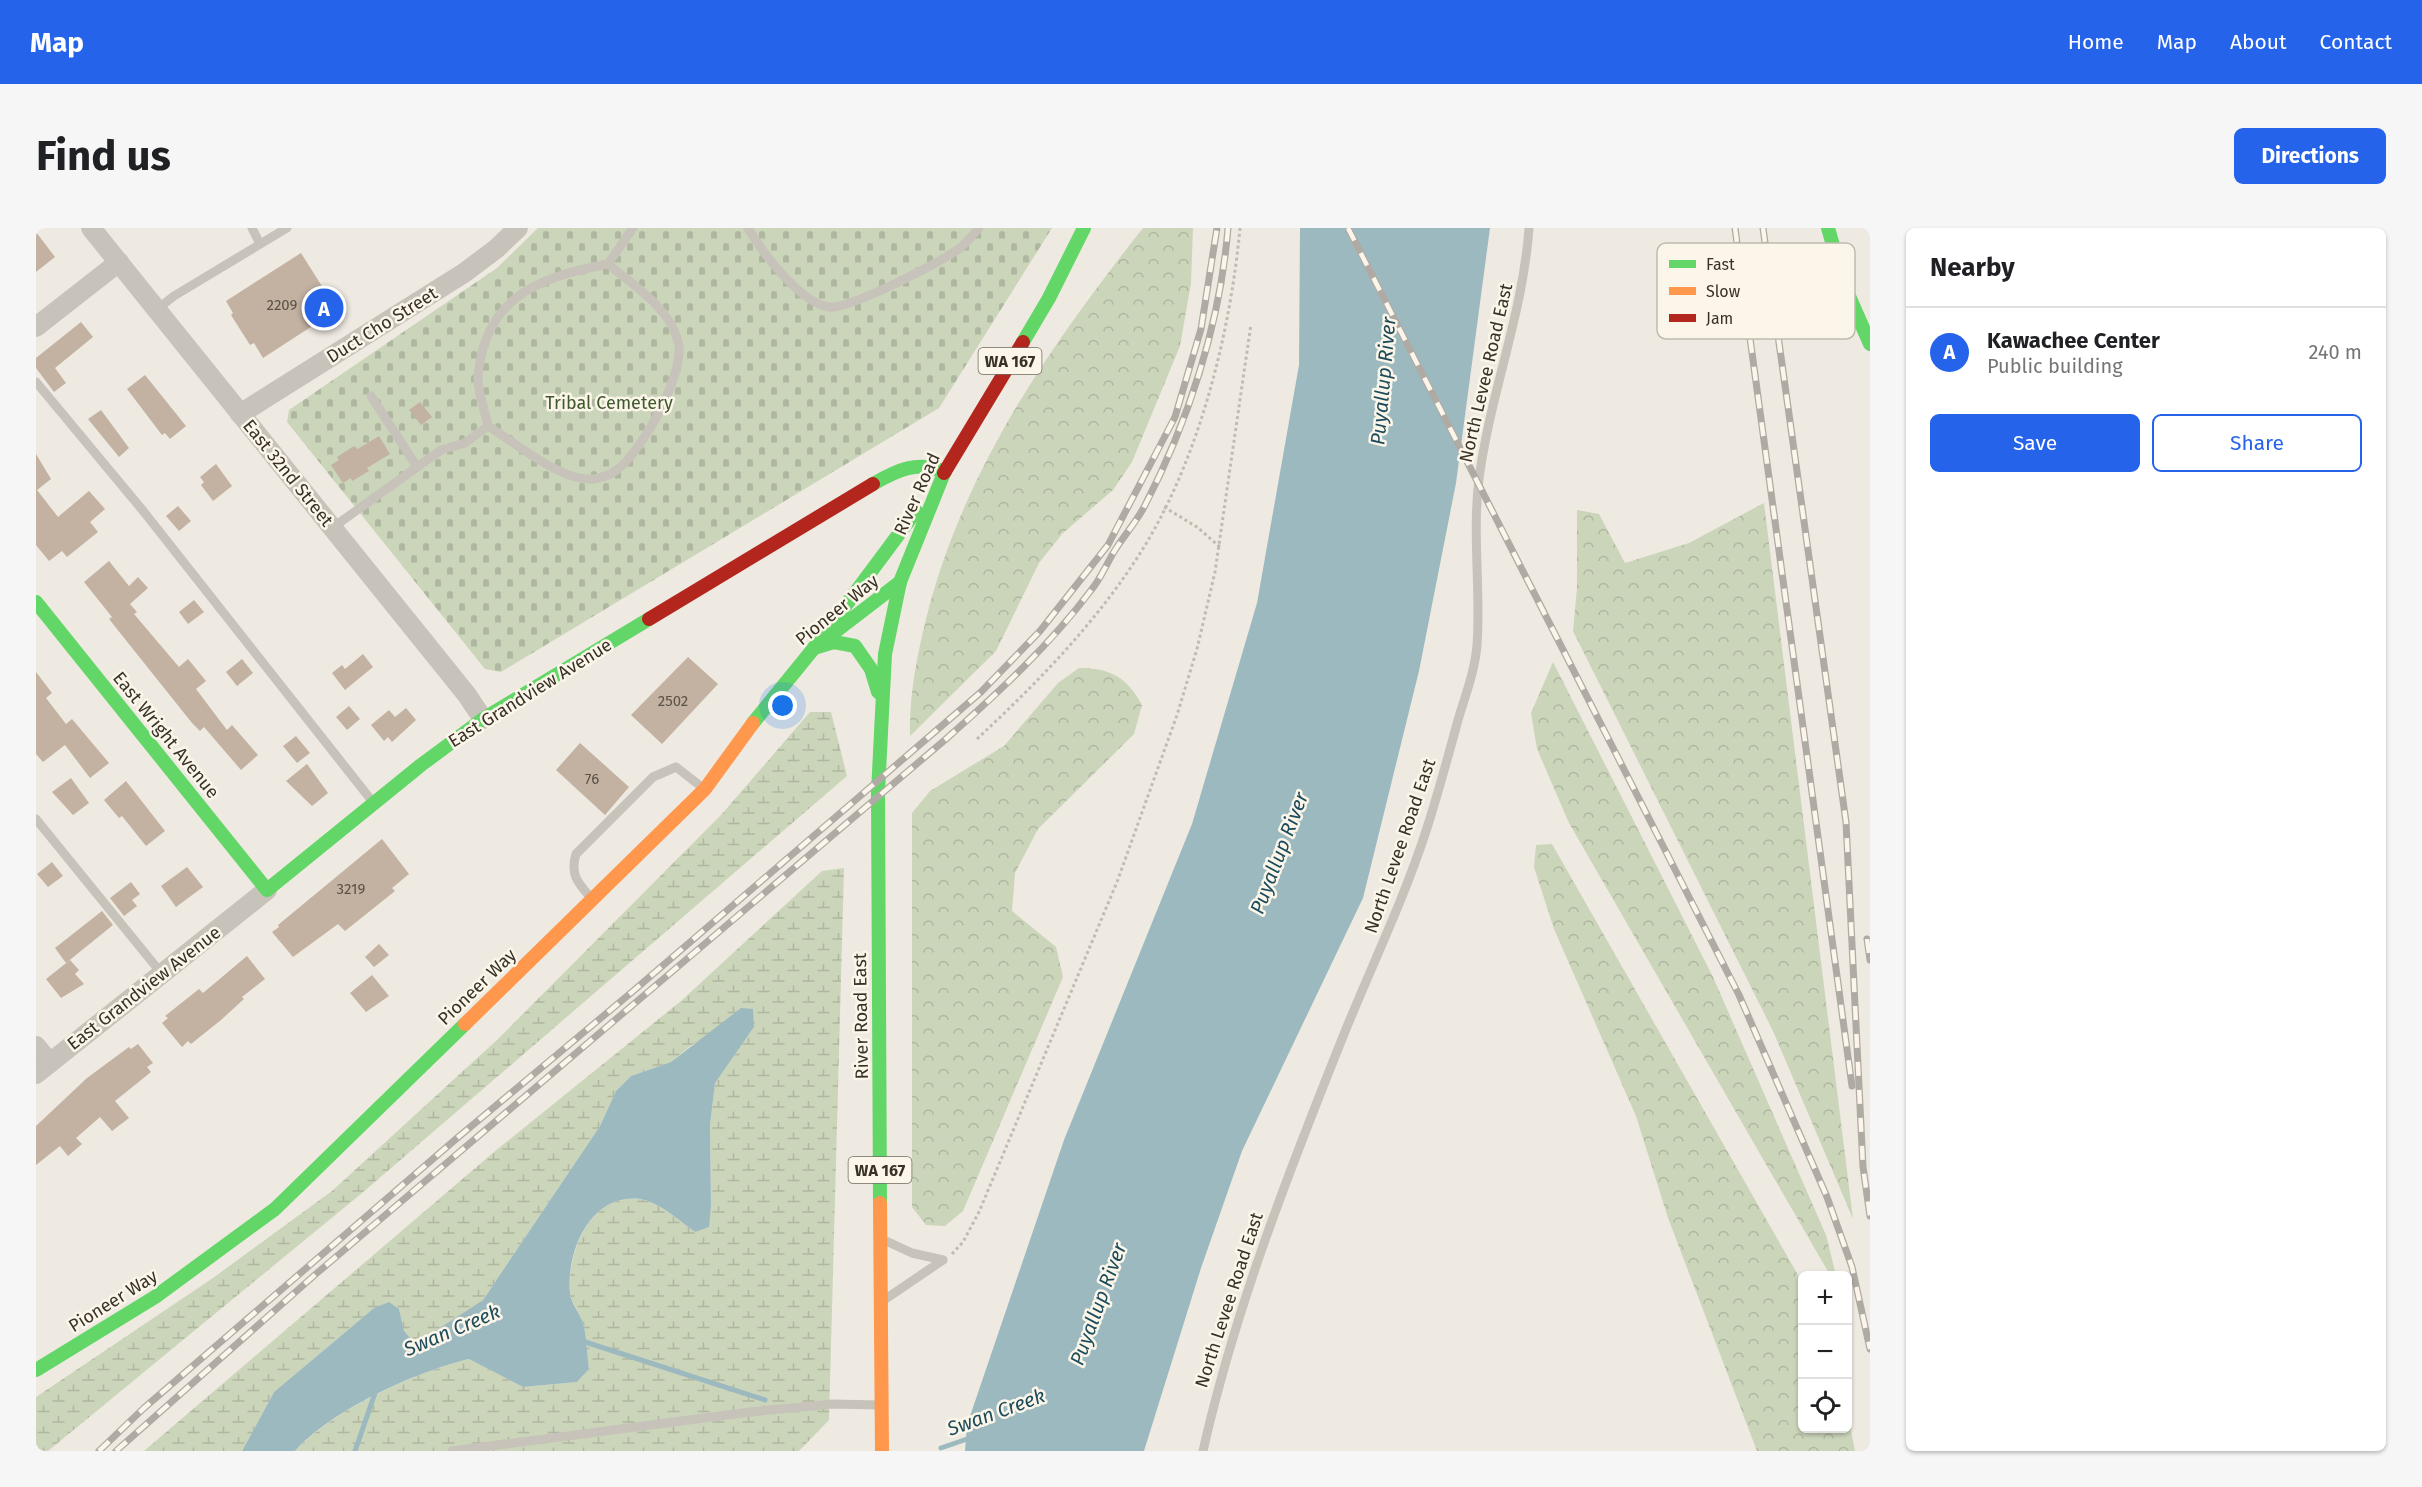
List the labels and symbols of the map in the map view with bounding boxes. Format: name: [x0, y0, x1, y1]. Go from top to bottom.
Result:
legend: [1657, 243, 1855, 339]
text: Fast: [1706, 255, 1735, 274]
street label: North Levee Road East: [1455, 281, 1517, 465]
street label: Duct Cho Street: [323, 282, 442, 368]
text: Slow: [1706, 282, 1741, 301]
pin: A: [304, 286, 344, 331]
house number: 2209: [267, 296, 298, 314]
text: Jam: [1706, 309, 1733, 328]
water label: Puyallup River: [1365, 315, 1401, 446]
road number: WA 167: [978, 348, 1042, 374]
park label: Tribal Cemetery: [545, 392, 673, 414]
street label: East 32nd Street: [238, 415, 338, 531]
street label: River Road: [889, 449, 945, 539]
street label: Pioneer Way: [791, 570, 883, 650]
street label: East Grandview Avenue: [444, 634, 616, 752]
street label: East Wright Avenue: [108, 667, 224, 803]
your location: [768, 691, 797, 720]
house number: 2502: [658, 692, 688, 710]
street label: North Levee Road East: [1360, 755, 1440, 936]
house number: 76: [585, 770, 599, 788]
water label: Puyallup River: [1245, 787, 1314, 917]
house number: 3219: [337, 880, 365, 898]
street label: East Grandview Avenue: [63, 921, 225, 1055]
street label: Pioneer Way: [433, 944, 521, 1030]
street label: River Road East: [849, 952, 873, 1079]
road number: WA 167: [848, 1157, 912, 1183]
street label: North Levee Road East: [1190, 1209, 1268, 1391]
water label: Puyallup River: [1065, 1238, 1132, 1368]
street label: Pioneer Way: [64, 1265, 162, 1337]
water label: Swan Creek: [399, 1299, 504, 1361]
water label: Swan Creek: [943, 1383, 1048, 1441]

